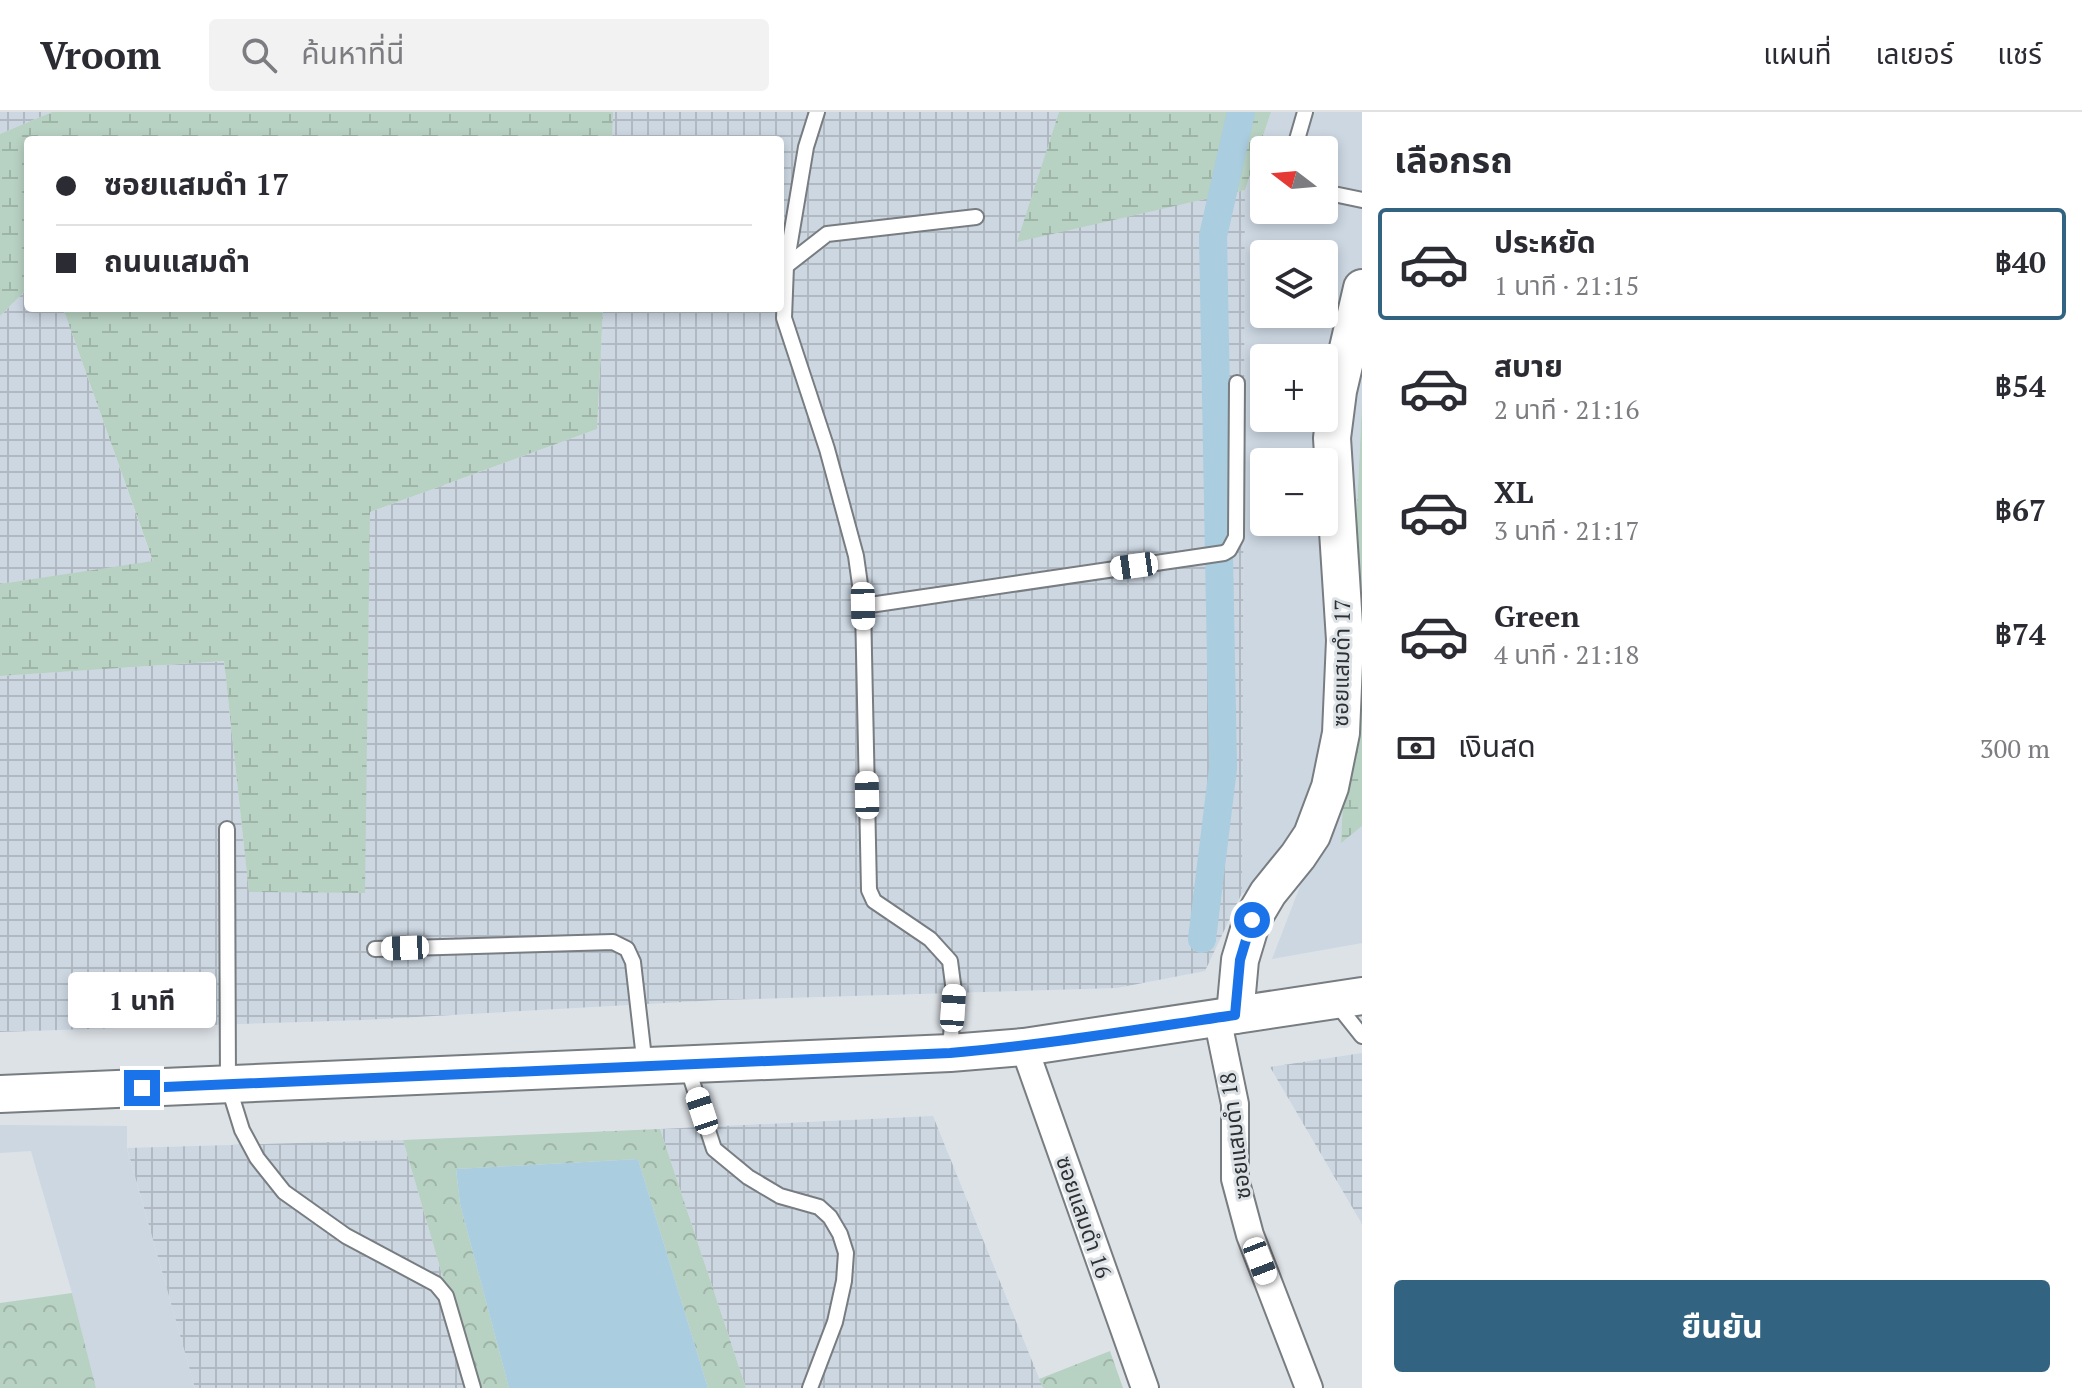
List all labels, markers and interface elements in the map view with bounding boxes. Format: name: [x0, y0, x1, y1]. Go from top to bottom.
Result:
search box: [209, 19, 769, 91]
text: Vroom: [40, 30, 161, 80]
icon: search: [237, 33, 281, 77]
text: ค้นหาที่นี่: [301, 33, 404, 73]
text: แผนที่: [1763, 35, 1832, 72]
text: เลเยอร์: [1876, 35, 1953, 72]
text: แชร์: [1997, 35, 2042, 72]
north arrow: [1250, 136, 1338, 224]
map controls: [1250, 136, 1338, 536]
text: เลือกรถ: [1394, 136, 1513, 183]
text: ซอยแสมดำ 17: [104, 164, 289, 204]
text: ประหยัด: [1494, 222, 1596, 262]
icon: car: [1398, 228, 1470, 300]
button: layers: [1250, 240, 1338, 328]
text: ถนนแสมดำ: [104, 241, 250, 281]
text: ฿40: [1995, 242, 2046, 282]
text: 1 นาที · 21:15: [1494, 268, 1639, 302]
button: +: [1250, 344, 1338, 432]
text: สบาย: [1494, 346, 1563, 386]
icon: car: [1398, 352, 1470, 424]
text: ฿54: [1995, 366, 2046, 406]
text: 2 นาที · 21:16: [1494, 392, 1639, 426]
button: −: [1250, 448, 1338, 536]
text: XL: [1494, 472, 1533, 512]
icon: car: [1398, 476, 1470, 548]
text: ฿67: [1995, 490, 2046, 530]
text: 3 นาที · 21:17: [1494, 513, 1639, 547]
car: [1109, 551, 1159, 581]
car: [851, 582, 875, 630]
text: Green: [1494, 596, 1580, 636]
street label: ซอยแสมดำ 17: [1325, 599, 1356, 727]
icon: car: [1398, 600, 1470, 672]
text: ฿74: [1995, 614, 2046, 654]
text: 4 นาที · 21:18: [1494, 637, 1639, 671]
icon: cash: [1394, 726, 1438, 770]
text: เงินสด: [1458, 726, 1536, 766]
text: 300 m: [1980, 731, 2050, 765]
car: [855, 771, 879, 819]
route start: [1234, 902, 1270, 938]
car: [381, 935, 429, 961]
callout: 1 นาที: [68, 972, 216, 1028]
text: 1 นาที: [109, 983, 175, 1017]
car: [939, 983, 967, 1033]
route end: [124, 1070, 160, 1106]
street label: ซอยแสมดำ 18: [1212, 1071, 1257, 1201]
car: [683, 1084, 721, 1138]
street label: ซอยแสมดำ 16: [1050, 1152, 1119, 1282]
car: [1240, 1234, 1280, 1288]
button: ยืนยัน: [1394, 1280, 2050, 1372]

